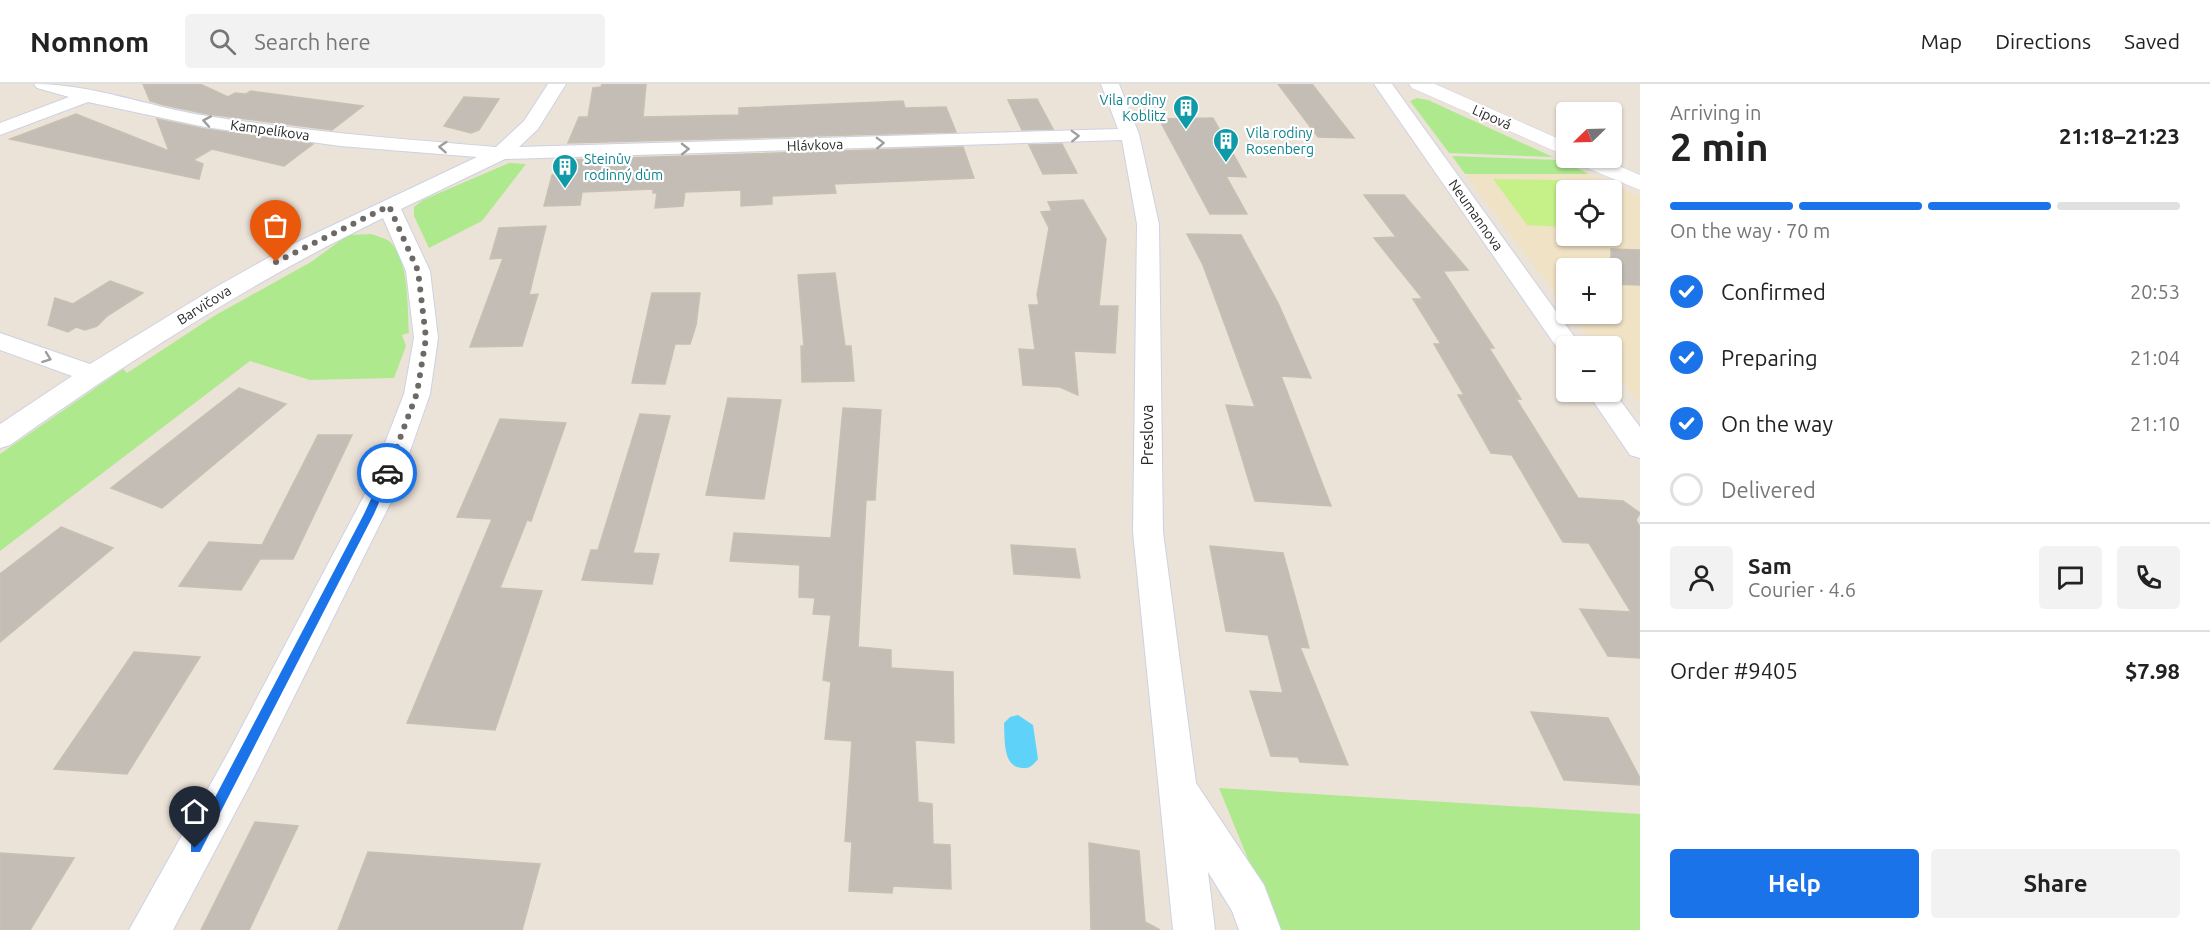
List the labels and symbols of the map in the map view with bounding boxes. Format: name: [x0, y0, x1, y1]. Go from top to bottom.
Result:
place label: Vila rodiny Koblitz: [1099, 92, 1166, 124]
building icon: Vila rodiny Koblitz: [1171, 93, 1201, 131]
street label: Lipová: [1470, 101, 1514, 133]
north arrow: [1556, 102, 1622, 168]
one-way arrow: [202, 115, 212, 128]
street label: Kampelíkova: [229, 117, 311, 143]
place label: Vila rodiny Rosenberg: [1246, 125, 1314, 157]
building icon: Vila rodiny Rosenberg: [1211, 126, 1241, 164]
one-way arrow: [1070, 129, 1079, 142]
street label: Hlávkova: [787, 136, 843, 154]
one-way arrow: [875, 136, 884, 149]
one-way arrow: [438, 141, 447, 154]
one-way arrow: [681, 143, 690, 155]
place label: Steinův rodinný dům: [584, 151, 663, 183]
building icon: Steinův rodinný dům: [550, 152, 580, 190]
street label: Neumannova: [1446, 176, 1506, 254]
pin: [250, 200, 301, 262]
street label: Barvičova: [174, 282, 234, 328]
one-way arrow: [41, 350, 52, 363]
street label: Preslova: [1138, 405, 1156, 465]
courier: [357, 443, 417, 503]
pin: [169, 786, 220, 848]

